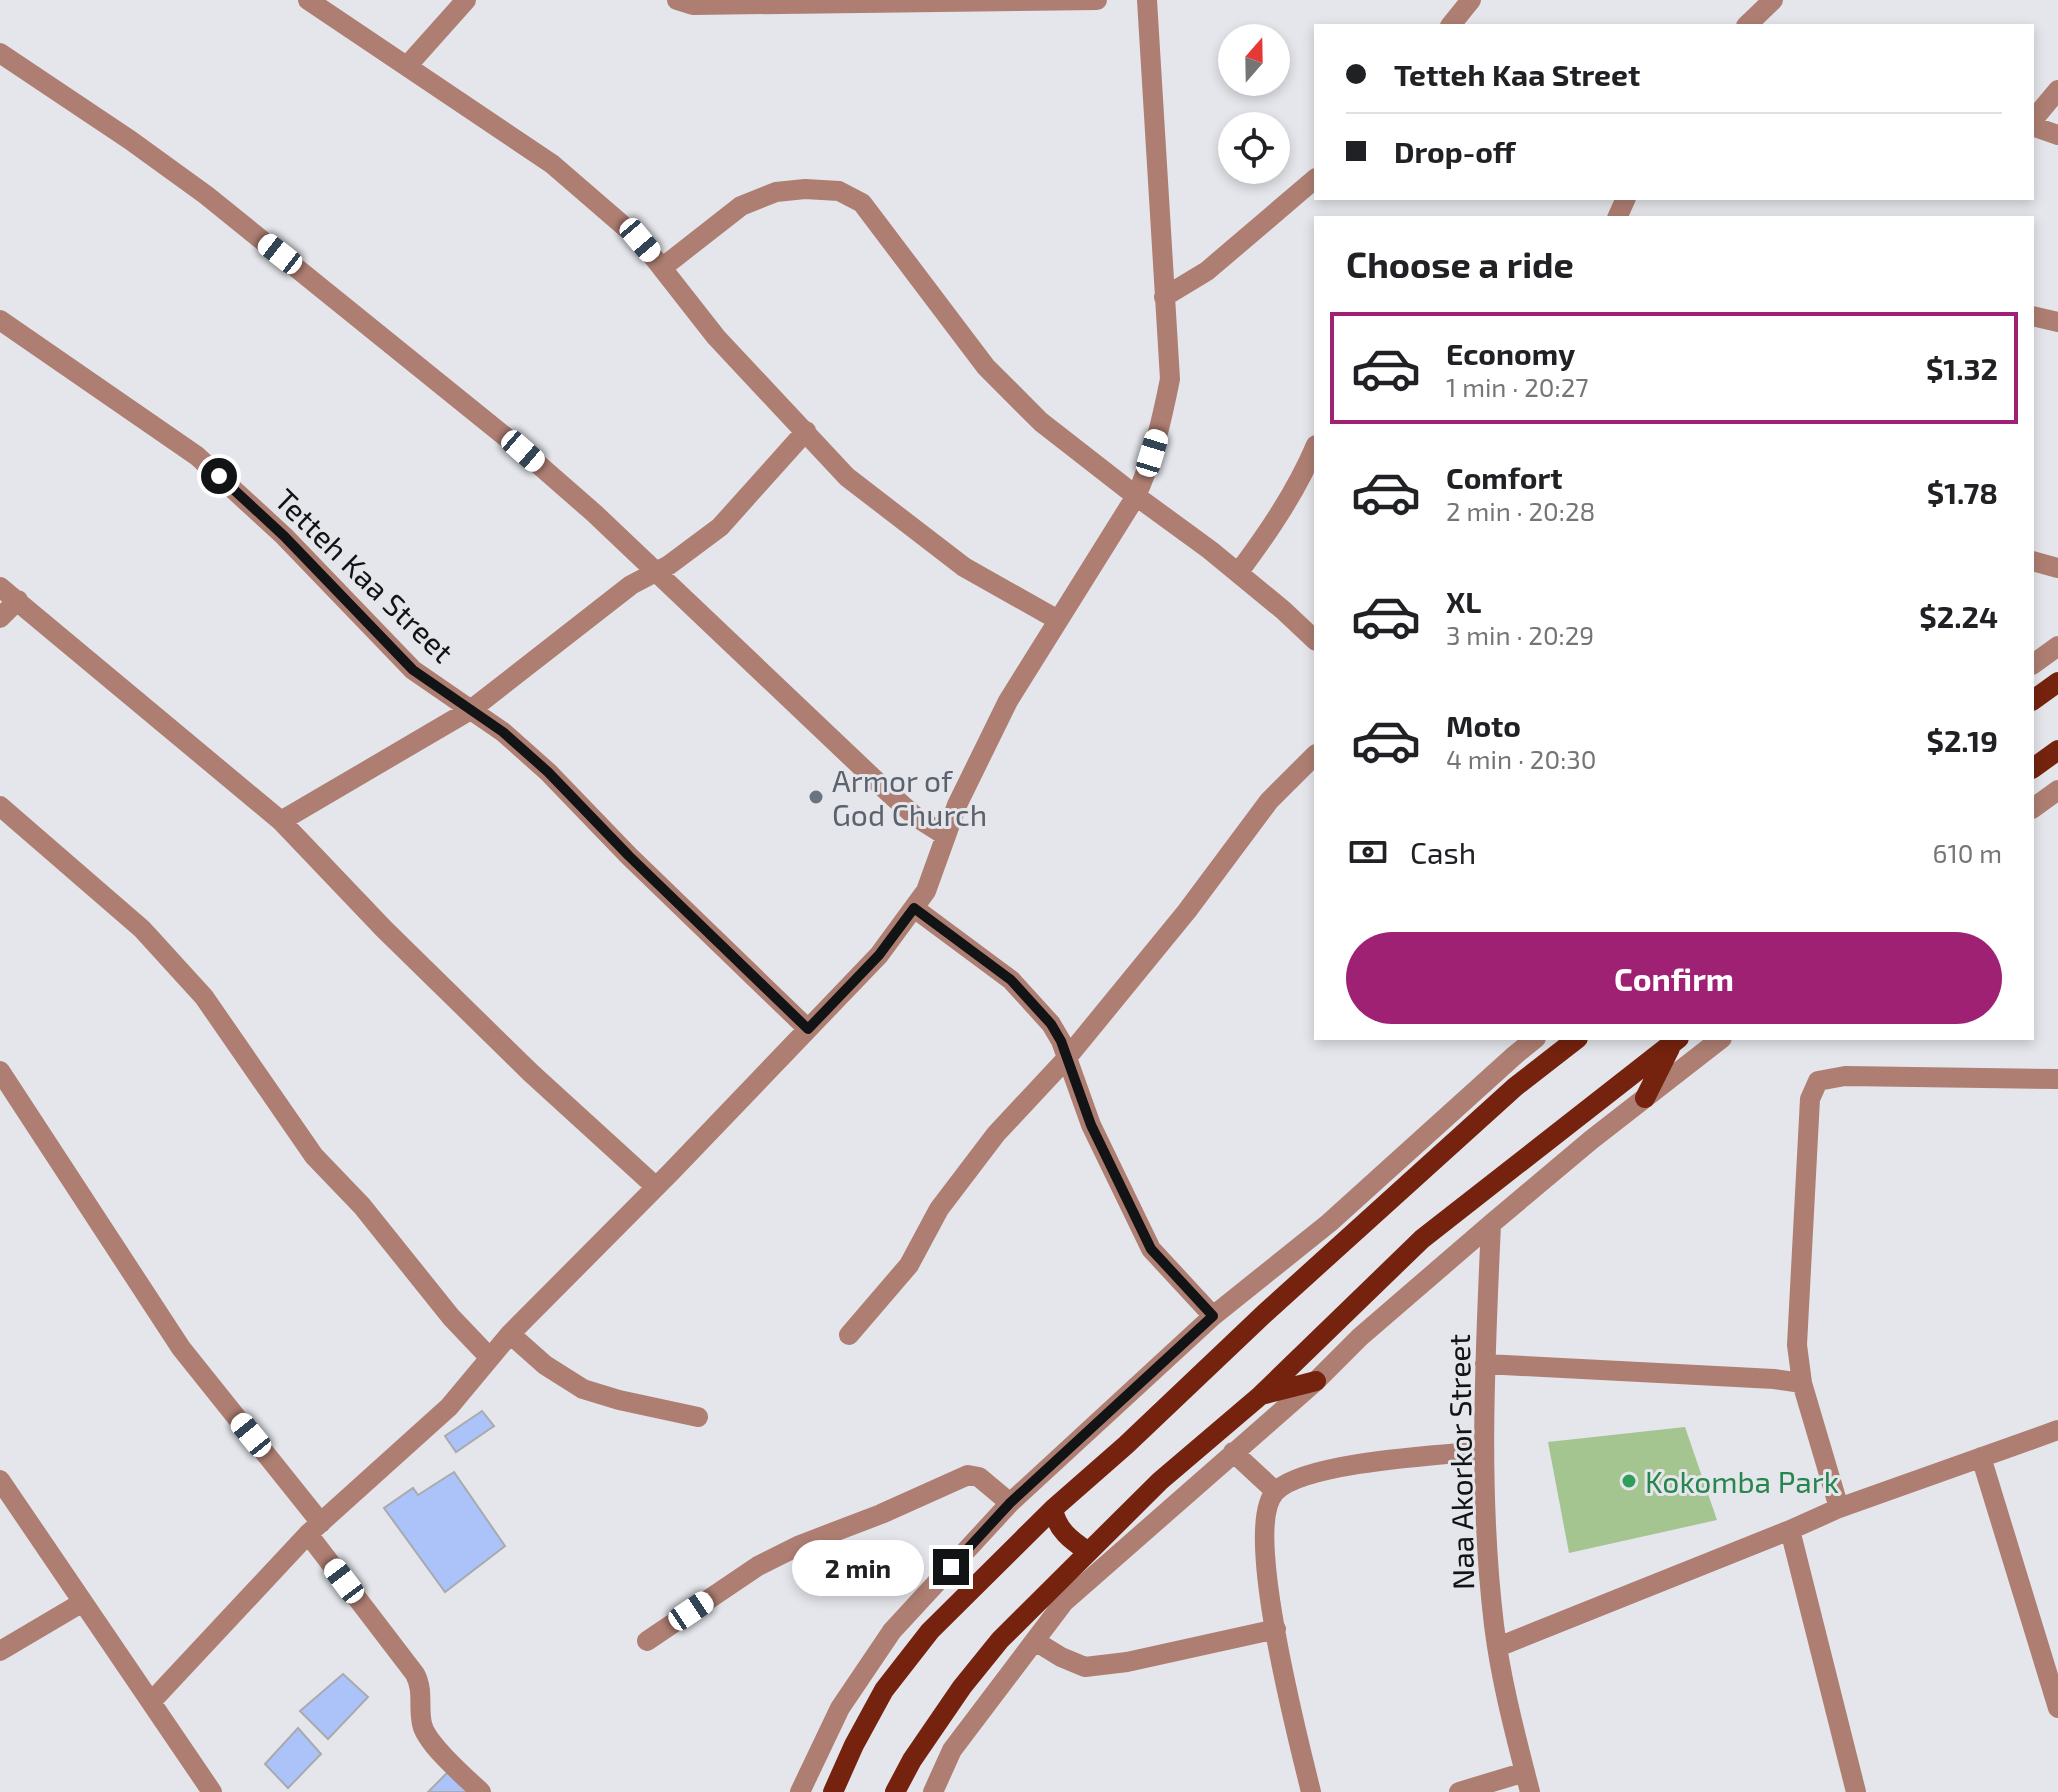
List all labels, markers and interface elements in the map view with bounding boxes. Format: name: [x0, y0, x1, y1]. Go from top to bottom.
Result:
north arrow: [1218, 24, 1290, 96]
map controls: [1218, 24, 1290, 184]
text: Tetteh Kaa Street: [1394, 56, 1640, 92]
button: locate: [1218, 112, 1290, 184]
text: Drop-off: [1394, 133, 1516, 169]
car: [615, 214, 665, 266]
car: [254, 230, 306, 278]
text: Choose a ride: [1346, 242, 1574, 285]
icon: car: [1350, 332, 1422, 404]
text: Economy: [1446, 335, 1575, 371]
text: $1.32: [1926, 350, 1998, 386]
text: 1 min · 20:27: [1446, 371, 1589, 402]
car: [497, 426, 549, 476]
car: [1134, 427, 1170, 479]
icon: car: [1350, 456, 1422, 528]
route start: [201, 458, 237, 494]
text: Comfort: [1446, 459, 1563, 495]
text: $1.78: [1927, 474, 1998, 510]
street label: Tetteh Kaa Street: [268, 481, 462, 669]
text: 2 min · 20:28: [1446, 495, 1595, 526]
icon: car: [1350, 580, 1422, 652]
text: XL: [1446, 583, 1481, 619]
text: $2.24: [1919, 598, 1998, 634]
text: 3 min · 20:29: [1446, 619, 1594, 650]
icon: car: [1350, 704, 1422, 776]
text: Moto: [1446, 707, 1521, 743]
text: $2.19: [1926, 722, 1998, 758]
text: 4 min · 20:30: [1446, 743, 1596, 774]
place label: Armor of God Church: [832, 762, 987, 832]
marker: Armor of God Church: [807, 788, 825, 806]
icon: cash: [1346, 830, 1390, 874]
text: Cash: [1410, 834, 1476, 870]
text: 610 m: [1933, 837, 2002, 868]
button: Confirm: [1346, 932, 2002, 1024]
street label: Naa Akorkor Street: [1440, 1334, 1480, 1590]
car: [227, 1409, 275, 1461]
place label: Kokomba Park: [1645, 1463, 1839, 1499]
marker: Kokomba Park: [1620, 1472, 1638, 1490]
callout: 2 min: [791, 1539, 923, 1595]
route end: [933, 1549, 969, 1585]
text: 2 min: [825, 1552, 891, 1583]
car: [320, 1555, 368, 1607]
car: [664, 1588, 718, 1634]

